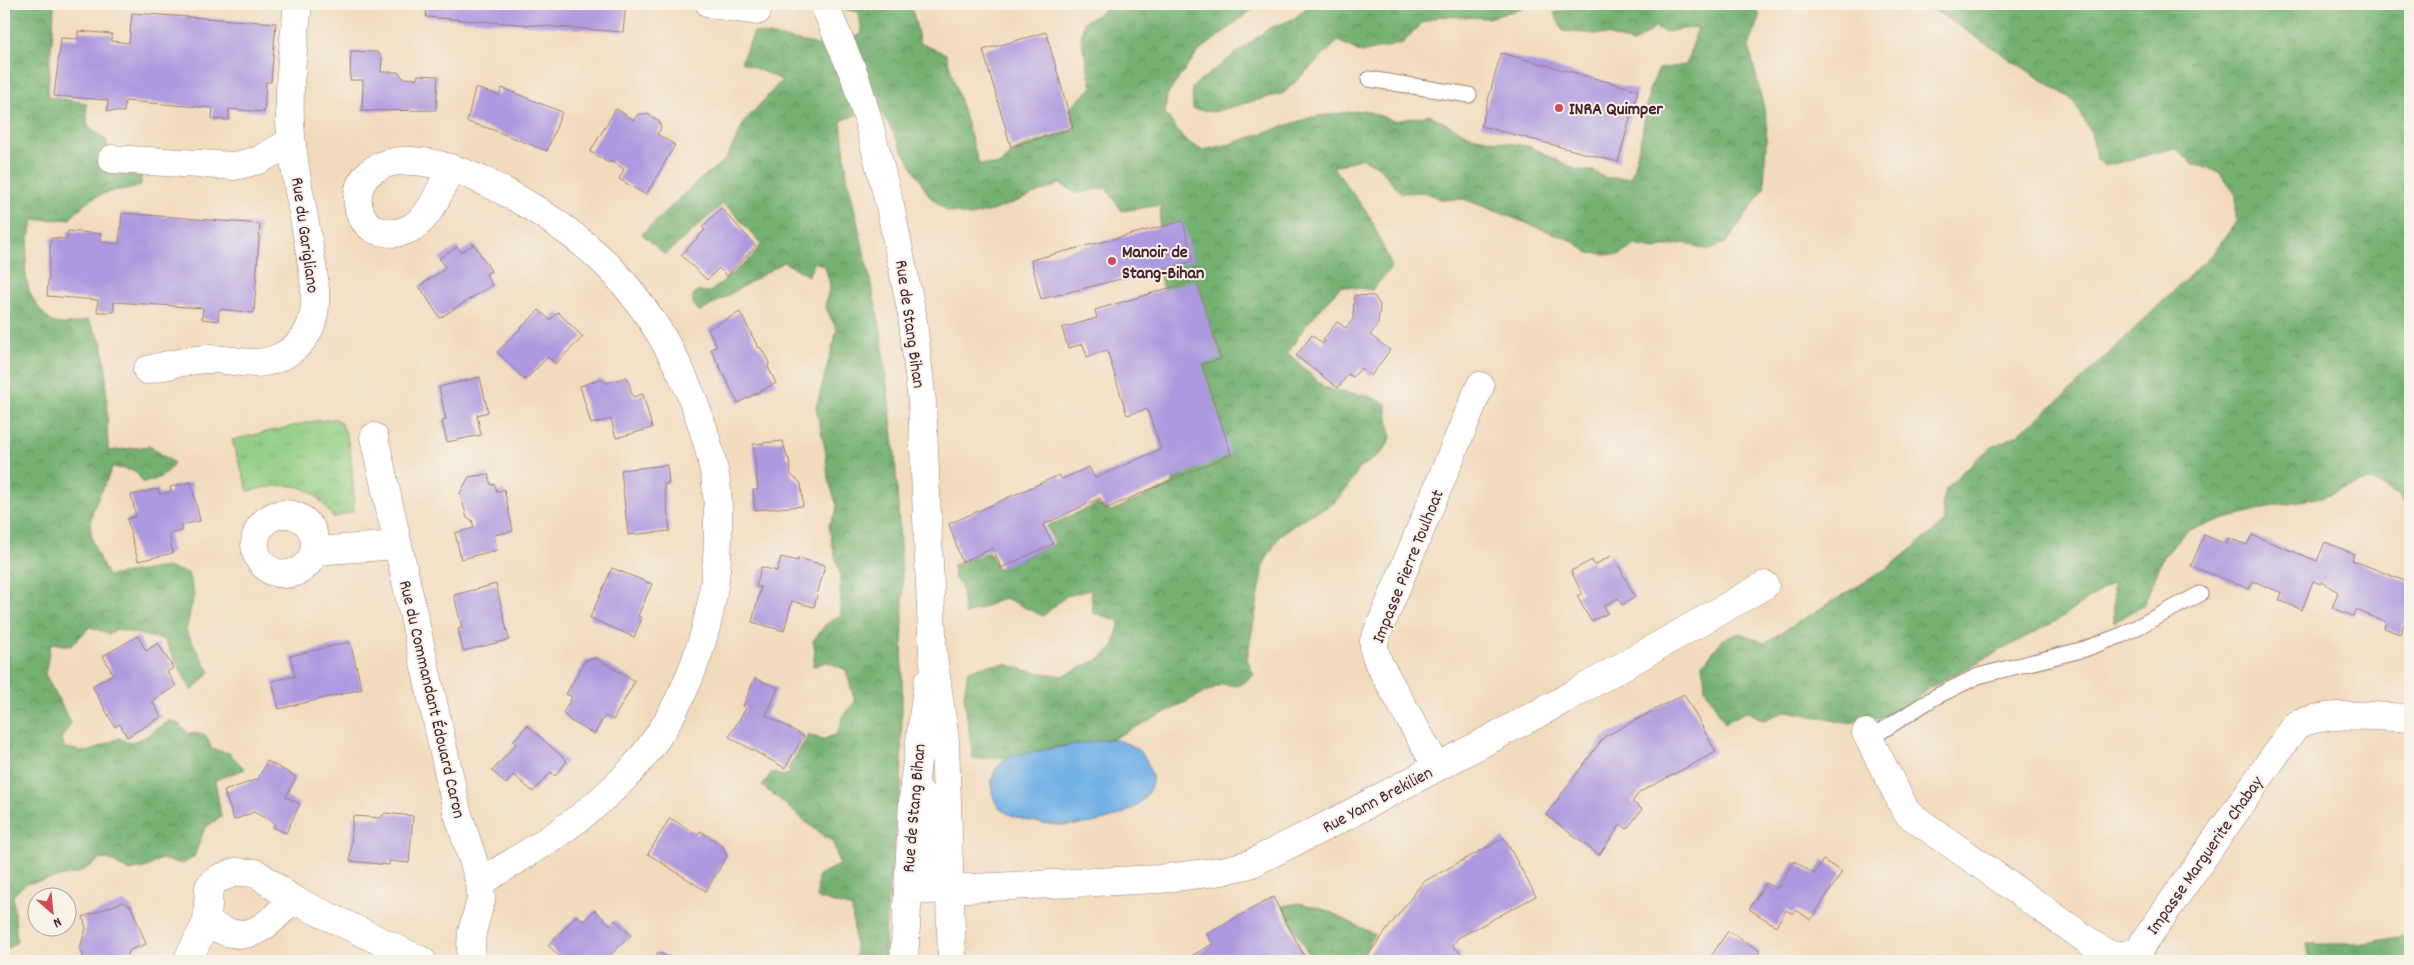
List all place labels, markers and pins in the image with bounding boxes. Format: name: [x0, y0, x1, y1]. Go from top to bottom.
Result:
place label: INRA Quimper: [1569, 98, 1663, 123]
marker: INRA Quimper: [1553, 102, 1565, 114]
place label: Manoir de Stang-Bihan: [1122, 241, 1204, 287]
marker: Manoir de Stang-Bihan: [1106, 255, 1118, 267]

